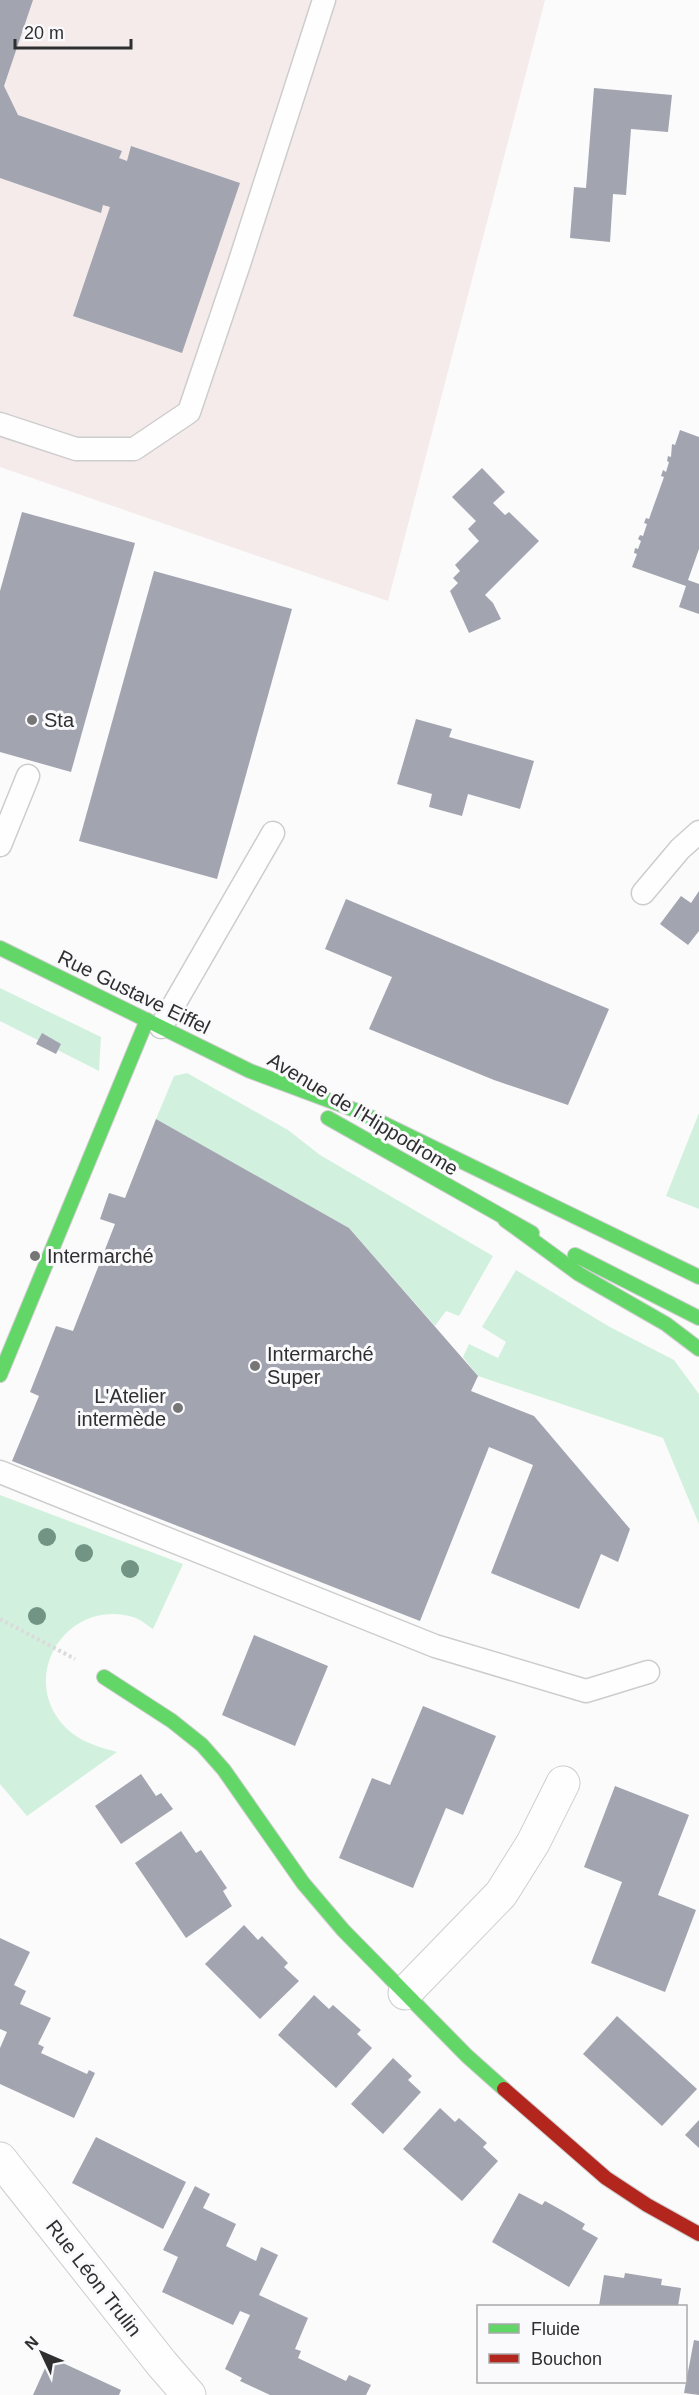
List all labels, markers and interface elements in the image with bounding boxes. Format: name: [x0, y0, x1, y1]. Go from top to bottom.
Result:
scale bar: [15, 12, 130, 50]
text: 20 m: [24, 23, 64, 43]
place label: Sta: [44, 709, 75, 731]
marker: Sta: [25, 713, 39, 727]
street label: Rue Gustave Eiffel: [54, 946, 214, 1038]
street label: Avenue de l'Hippodrome: [264, 1048, 462, 1180]
place label: Intermarché: [47, 1245, 154, 1267]
marker: Intermarché: [28, 1249, 42, 1263]
place label: Intermarché Super: [267, 1343, 374, 1388]
marker: Intermarché Super: [248, 1359, 262, 1373]
place label: L'Atelier intermède: [77, 1385, 166, 1430]
marker: L'Atelier intermède: [171, 1401, 185, 1415]
street label: Rue Léon Trulin: [42, 2216, 146, 2340]
legend: [477, 2305, 687, 2383]
text: Fluide: [531, 2319, 580, 2339]
north arrow: [12, 2323, 72, 2383]
text: N: [21, 2333, 42, 2353]
text: Bouchon: [531, 2349, 602, 2369]

